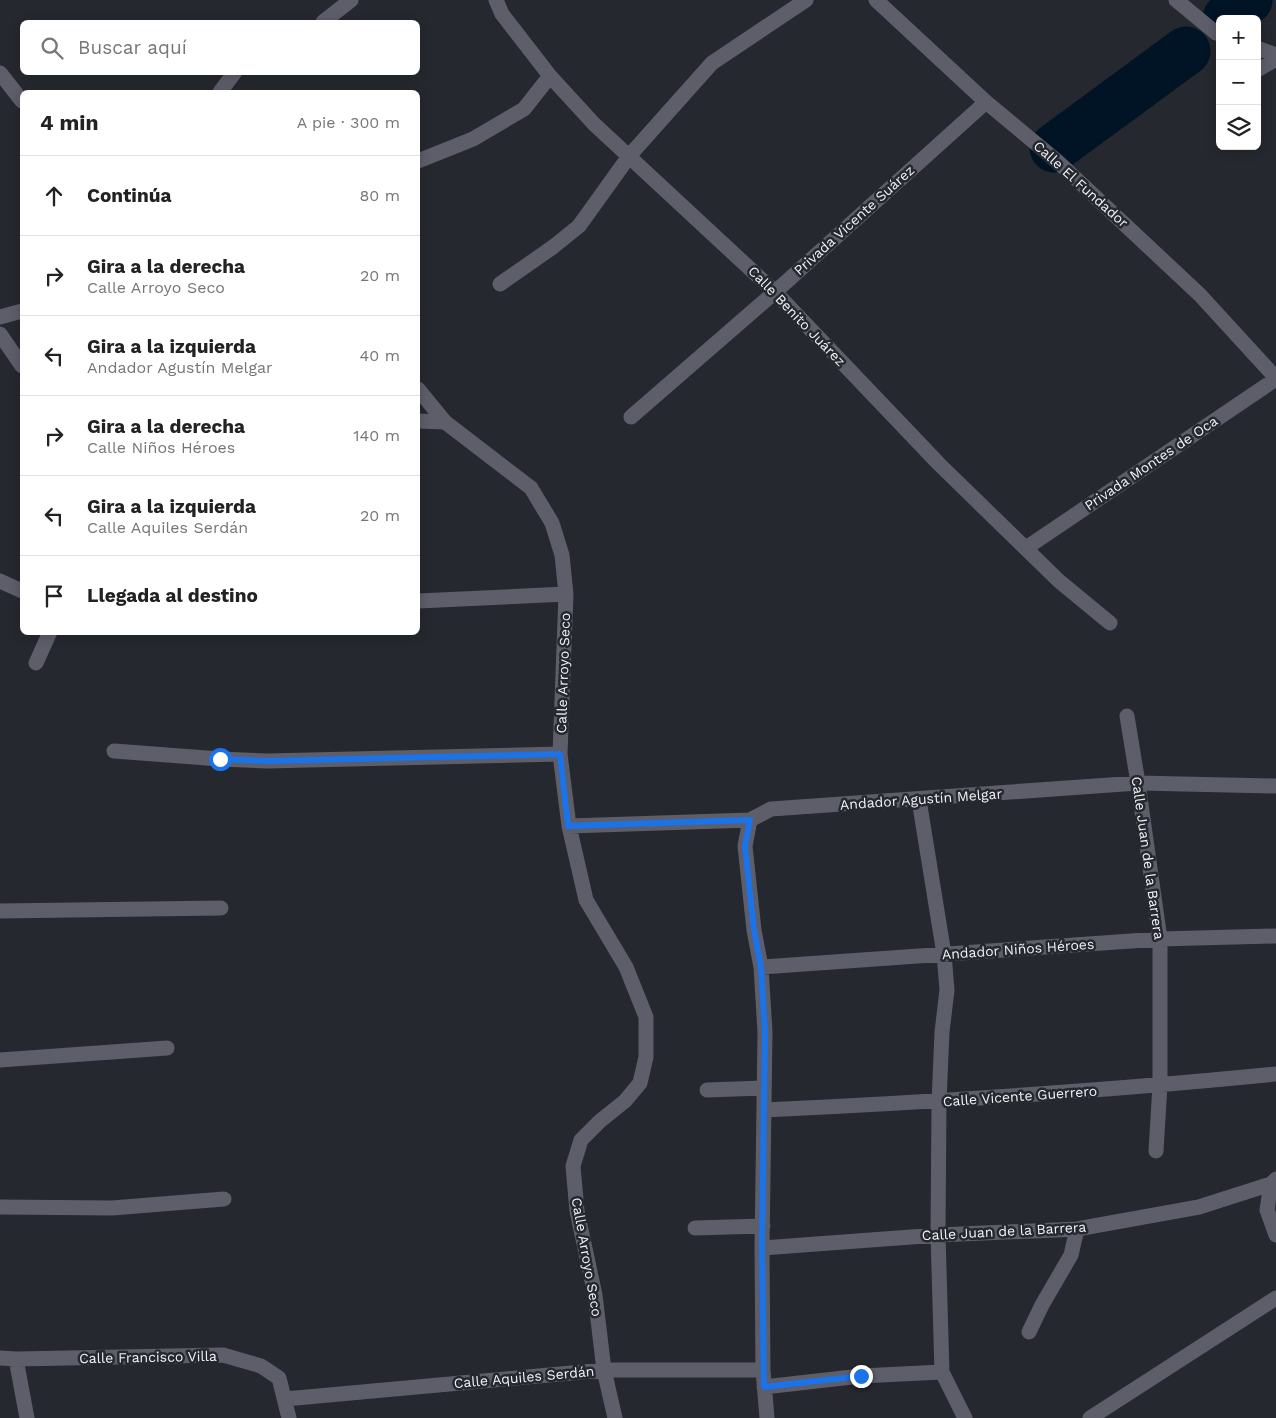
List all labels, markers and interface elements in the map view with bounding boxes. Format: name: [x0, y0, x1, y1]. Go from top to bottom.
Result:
map controls: [1216, 15, 1261, 150]
button: +: [1216, 15, 1261, 60]
search box: [20, 20, 420, 75]
icon: search: [38, 34, 66, 62]
text: Buscar aquí: [78, 36, 187, 59]
button: −: [1216, 60, 1261, 105]
button: layers: [1216, 105, 1261, 150]
text: 4 min: [40, 110, 98, 135]
text: A pie · 300 m: [297, 113, 400, 132]
street label: Calle El Fundador: [1031, 137, 1132, 231]
street label: Privada Vicente Suárez: [791, 162, 917, 278]
icon: ahead: [40, 182, 68, 210]
text: Continúa: [87, 184, 171, 207]
text: 80 m: [359, 186, 400, 205]
text: Gira a la derecha: [87, 255, 245, 278]
icon: right: [40, 262, 68, 290]
street label: Calle Benito Juárez: [745, 263, 849, 369]
text: 20 m: [360, 266, 400, 285]
text: Calle Arroyo Seco: [87, 278, 225, 297]
text: Gira a la izquierda: [87, 335, 256, 358]
icon: left: [40, 342, 68, 370]
text: 40 m: [360, 346, 400, 365]
text: Andador Agustín Melgar: [87, 358, 273, 377]
street label: Privada Montes de Oca: [1081, 412, 1221, 514]
text: Gira a la derecha: [87, 415, 245, 438]
icon: right: [40, 422, 68, 450]
text: 140 m: [353, 426, 400, 445]
text: Calle Niños Héroes: [87, 438, 235, 457]
text: Gira a la izquierda: [87, 495, 256, 518]
icon: left: [40, 502, 68, 530]
text: 20 m: [360, 506, 400, 525]
text: Calle Aquiles Serdán: [87, 518, 248, 537]
icon: arrive: [40, 582, 68, 610]
text: Llegada al destino: [87, 584, 258, 607]
street label: Calle Arroyo Seco: [553, 612, 573, 734]
route start: [209, 748, 232, 771]
street label: Calle Juan de la Barrera: [1129, 775, 1167, 941]
street label: Andador Agustín Melgar: [839, 785, 1003, 813]
street label: Andador Niños Héroes: [941, 936, 1095, 962]
street label: Calle Vicente Guerrero: [942, 1083, 1098, 1109]
street label: Calle Arroyo Seco: [569, 1196, 605, 1318]
street label: Calle Juan de la Barrera: [921, 1219, 1087, 1243]
street label: Calle Francisco Villa: [79, 1348, 217, 1366]
street label: Calle Aquiles Serdán: [453, 1363, 595, 1391]
route end: [850, 1365, 873, 1388]

